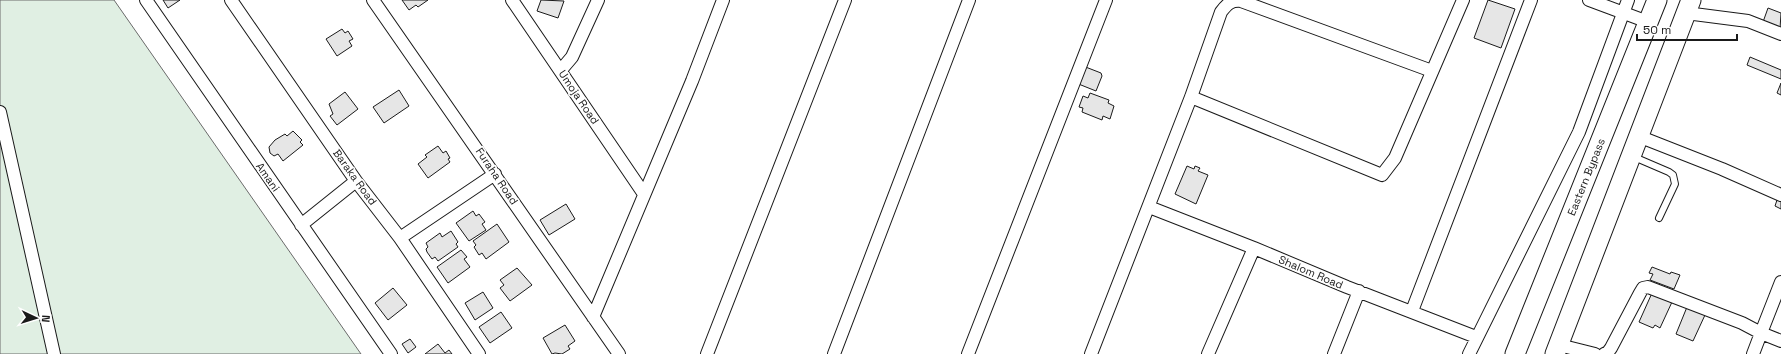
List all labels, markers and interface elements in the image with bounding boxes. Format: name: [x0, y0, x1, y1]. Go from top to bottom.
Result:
scale bar: [1637, 16, 1737, 42]
text: 50 m: [1643, 22, 1671, 38]
street label: Umoja Road: [556, 67, 602, 127]
street label: Eastern Bypass: [1564, 136, 1608, 218]
street label: Furaha Road: [473, 145, 521, 207]
street label: Baraka Road: [330, 146, 380, 208]
street label: Amani: [253, 160, 283, 194]
street label: Shalom Road: [1277, 252, 1345, 292]
north arrow: [16, 298, 56, 338]
text: N: [39, 315, 53, 323]

